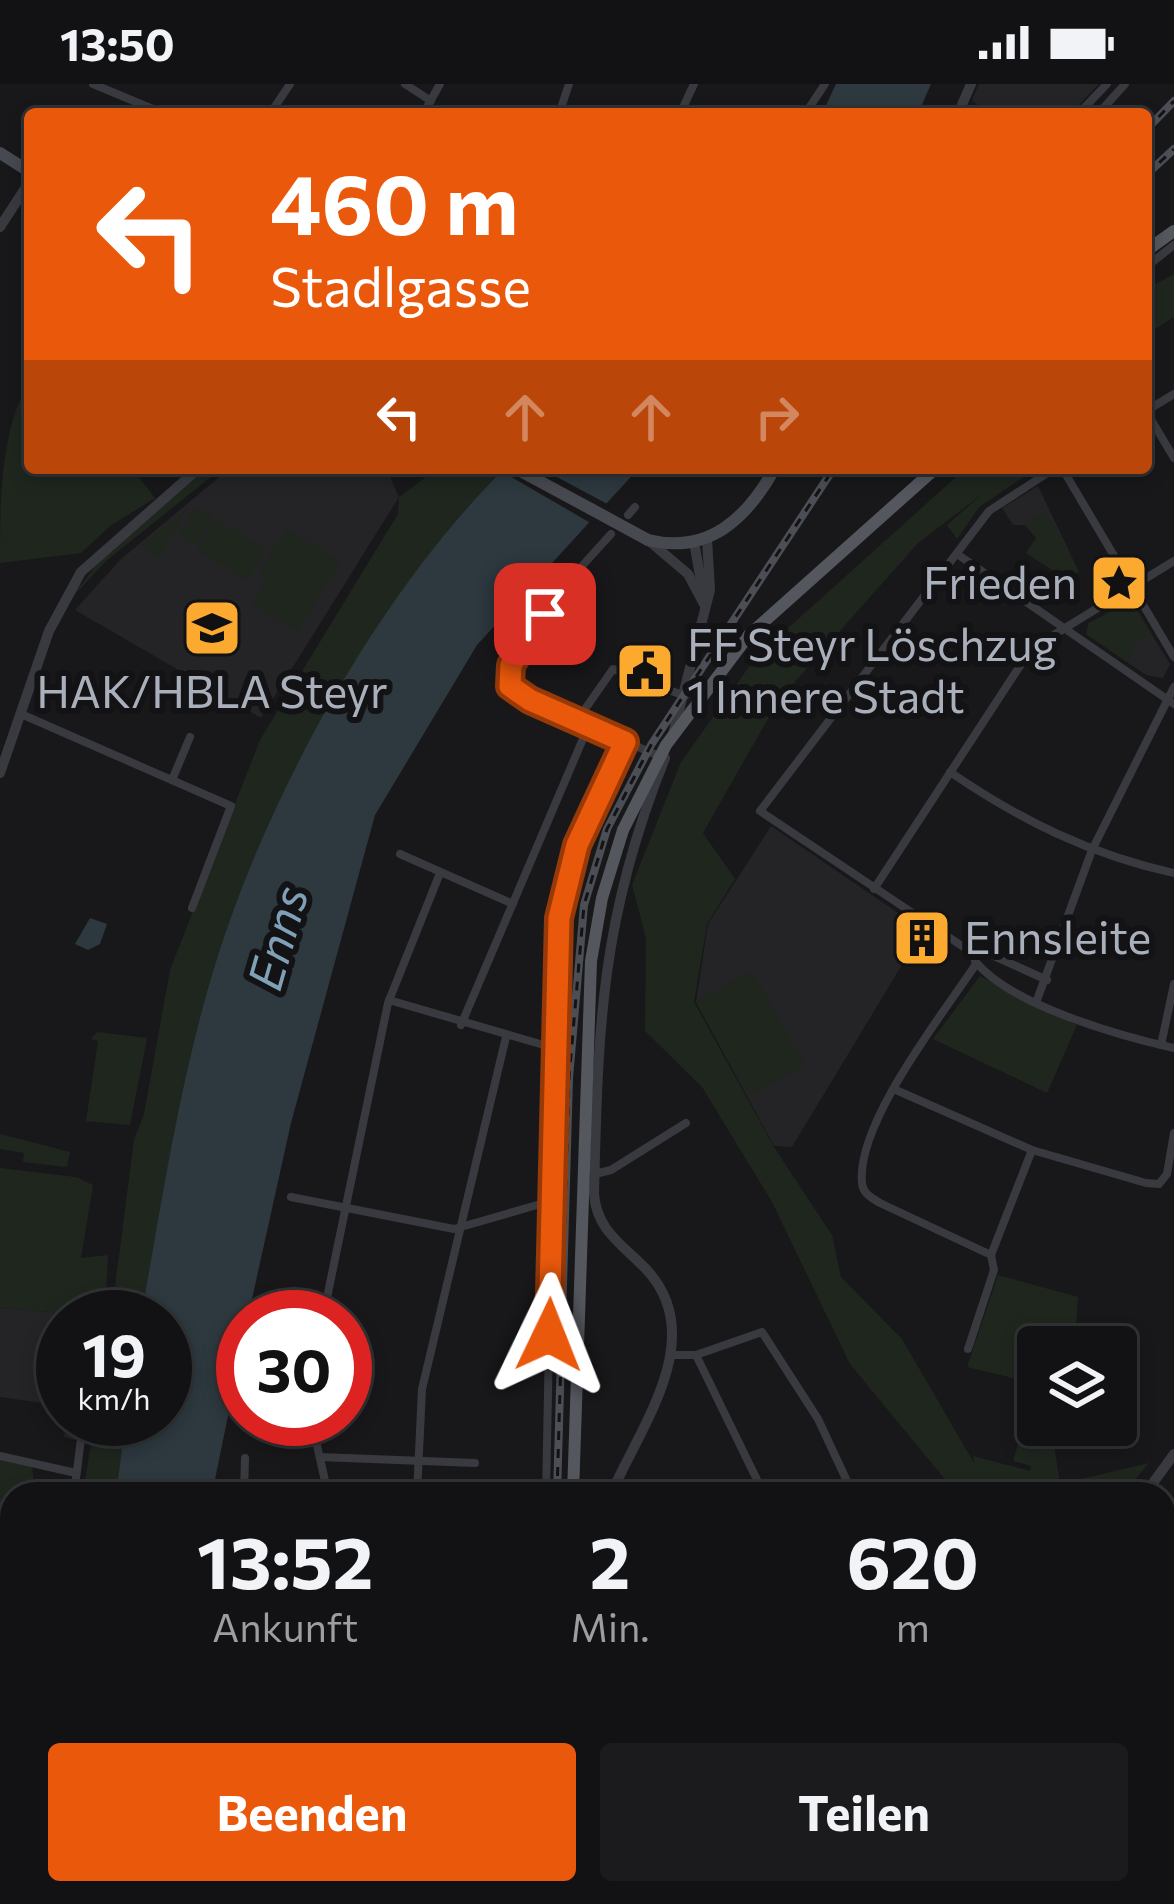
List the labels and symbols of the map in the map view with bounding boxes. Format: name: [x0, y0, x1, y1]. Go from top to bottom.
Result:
place icon: Frieden: [1088, 552, 1150, 614]
place label: Frieden: [923, 553, 1077, 608]
pin: [494, 563, 596, 665]
school or university icon: HAK/HBLA Steyr: [181, 597, 243, 659]
place label: FF Steyr Löschzug 1 Innere Stadt: [687, 615, 1057, 722]
public building icon: FF Steyr Löschzug 1 Innere Stadt: [614, 640, 676, 702]
place label: HAK/HBLA Steyr: [36, 662, 388, 717]
water label: Enns: [233, 879, 318, 996]
building icon: Ennsleite: [891, 907, 953, 969]
place label: Ennsleite: [964, 908, 1151, 963]
position arrow: [486, 1272, 612, 1398]
speed limit sign: 30: [216, 1290, 372, 1446]

